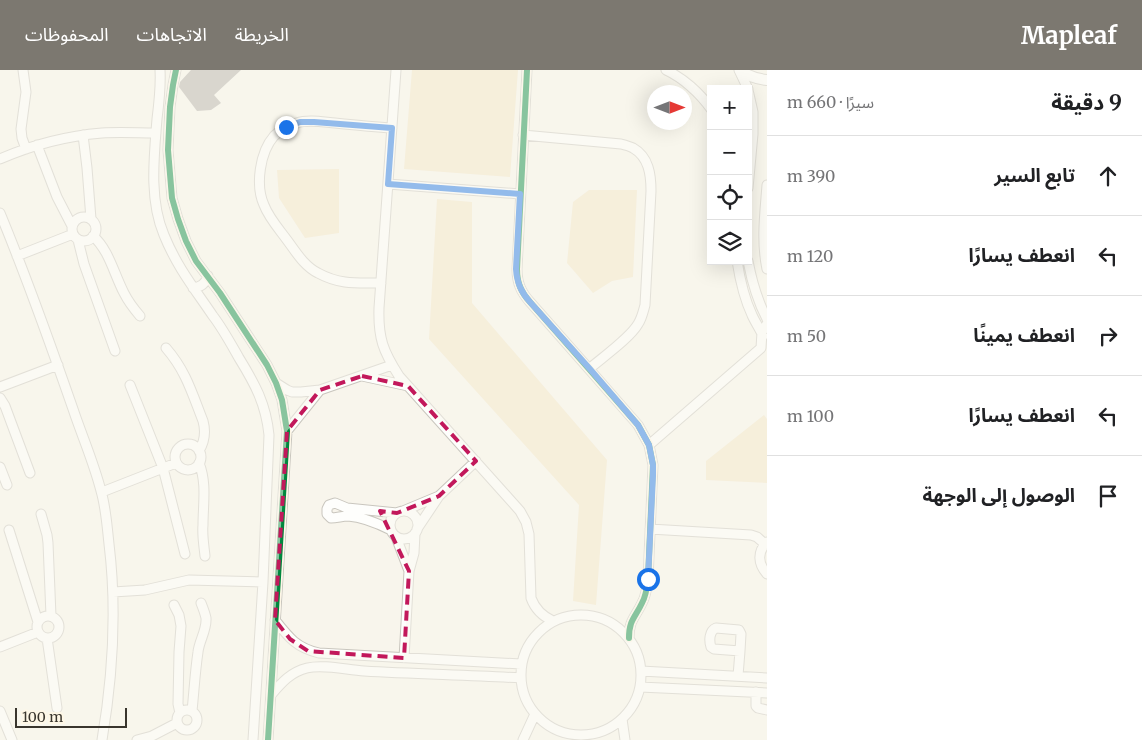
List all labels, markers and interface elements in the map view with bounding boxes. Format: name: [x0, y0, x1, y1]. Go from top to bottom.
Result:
text: Mapleaf: [1021, 20, 1117, 51]
text: المحفوظات: [25, 23, 109, 46]
text: الاتجاهات: [137, 23, 207, 46]
text: الخريطة: [235, 23, 289, 46]
north arrow: [647, 85, 692, 130]
map controls: [707, 85, 752, 265]
button: +: [707, 85, 752, 130]
text: 9 دقيقة: [1051, 89, 1122, 116]
text: سيرًا · 660 m: [787, 92, 874, 112]
route end: [275, 116, 298, 139]
button: −: [707, 130, 752, 175]
icon: ahead: [1094, 162, 1122, 190]
text: تابع السير: [994, 163, 1075, 187]
text: 390 m: [787, 166, 835, 186]
button: locate: [707, 175, 752, 220]
button: layers: [707, 220, 752, 265]
icon: left: [1094, 242, 1122, 270]
text: انعطف يسارًا: [968, 243, 1075, 267]
text: 120 m: [787, 246, 833, 266]
icon: right: [1094, 322, 1122, 350]
text: انعطف يمينًا: [973, 323, 1075, 347]
text: 50 m: [787, 326, 826, 346]
icon: left: [1094, 402, 1122, 430]
text: انعطف يسارًا: [968, 403, 1075, 427]
text: 100 m: [787, 406, 834, 426]
icon: arrive: [1094, 482, 1122, 510]
text: الوصول إلى الوجهة: [923, 483, 1075, 507]
route start: [637, 568, 660, 591]
scale bar: [15, 705, 128, 728]
text: 100 m: [22, 708, 63, 726]

